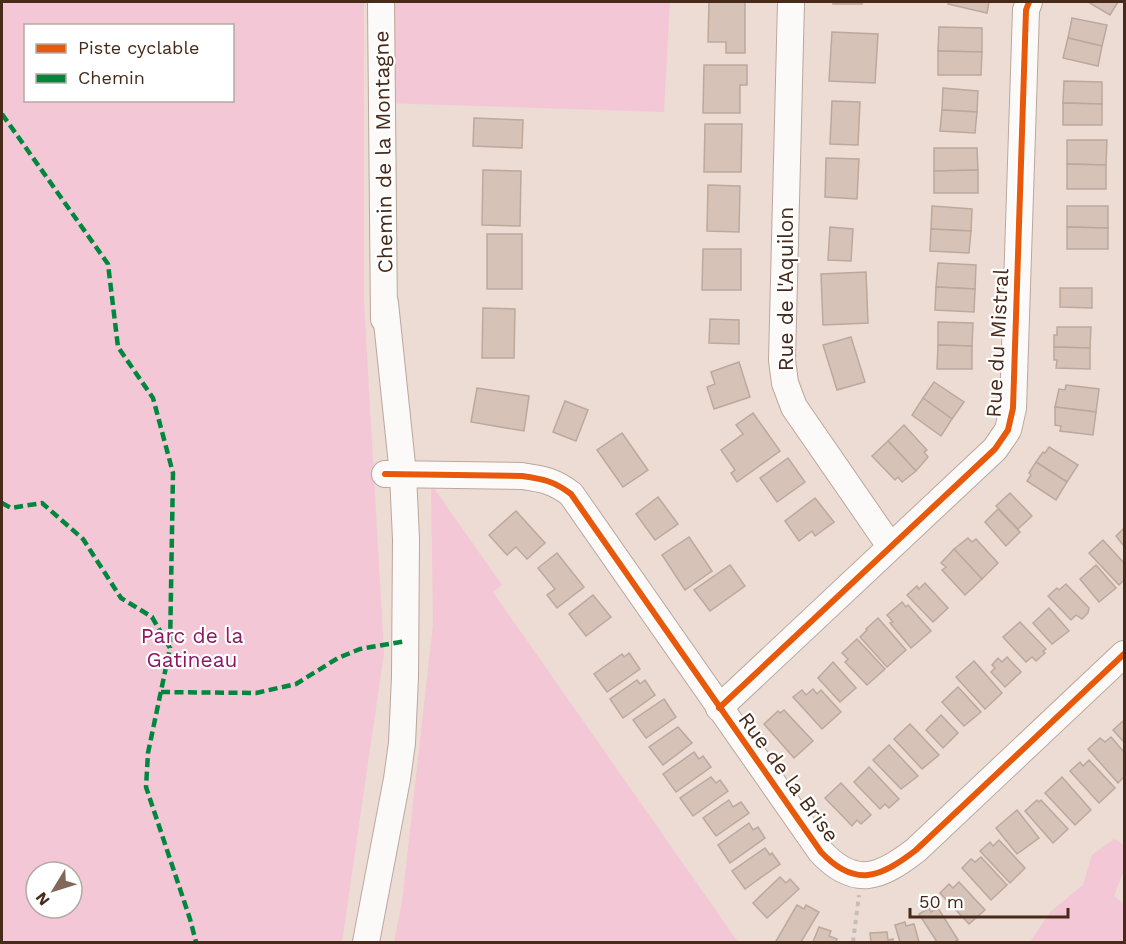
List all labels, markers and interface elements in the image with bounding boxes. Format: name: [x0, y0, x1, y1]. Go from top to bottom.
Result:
legend: [24, 24, 234, 102]
street label: Chemin de la Montagne: [368, 30, 398, 274]
text: Piste cyclable: [78, 37, 199, 58]
text: Chemin: [78, 67, 145, 88]
street label: Rue de l'Aquilon: [773, 207, 798, 371]
street label: Rue du Mistral: [981, 267, 1013, 418]
park label: Parc de la Gatineau: [141, 623, 243, 672]
street label: Rue de la Brise: [733, 707, 845, 847]
north arrow: [24, 860, 84, 920]
scale bar: [910, 881, 1068, 919]
text: N: [31, 888, 54, 909]
text: 50 m: [919, 891, 964, 912]

